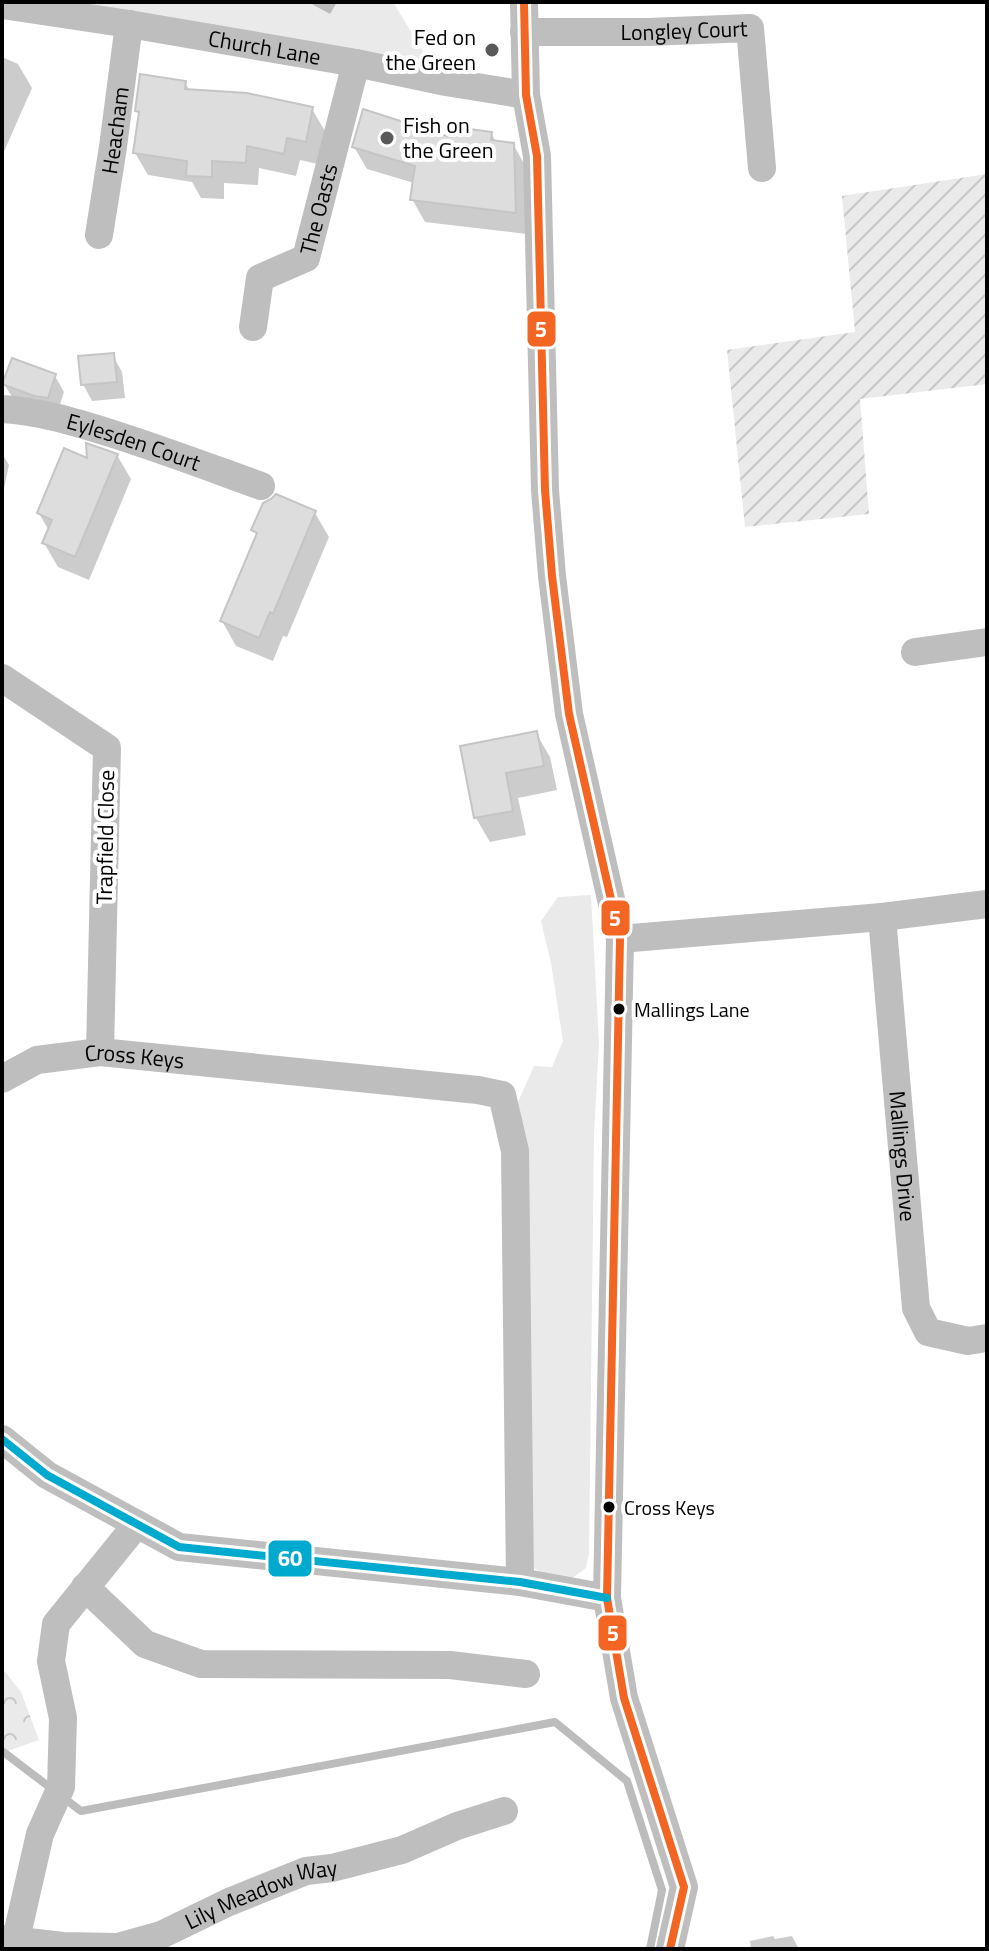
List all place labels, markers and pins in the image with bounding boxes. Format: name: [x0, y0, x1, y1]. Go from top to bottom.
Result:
place label: Fed on the Green: [386, 20, 476, 79]
marker: Fed on the Green: [483, 41, 501, 59]
place label: Fish on the Green: [403, 108, 493, 167]
marker: Fish on the Green: [378, 129, 396, 147]
place label: Mallings Lane: [634, 994, 750, 1025]
marker: Mallings Lane: [611, 1001, 627, 1017]
place label: Cross Keys: [624, 1492, 715, 1523]
marker: Cross Keys: [601, 1499, 617, 1515]

